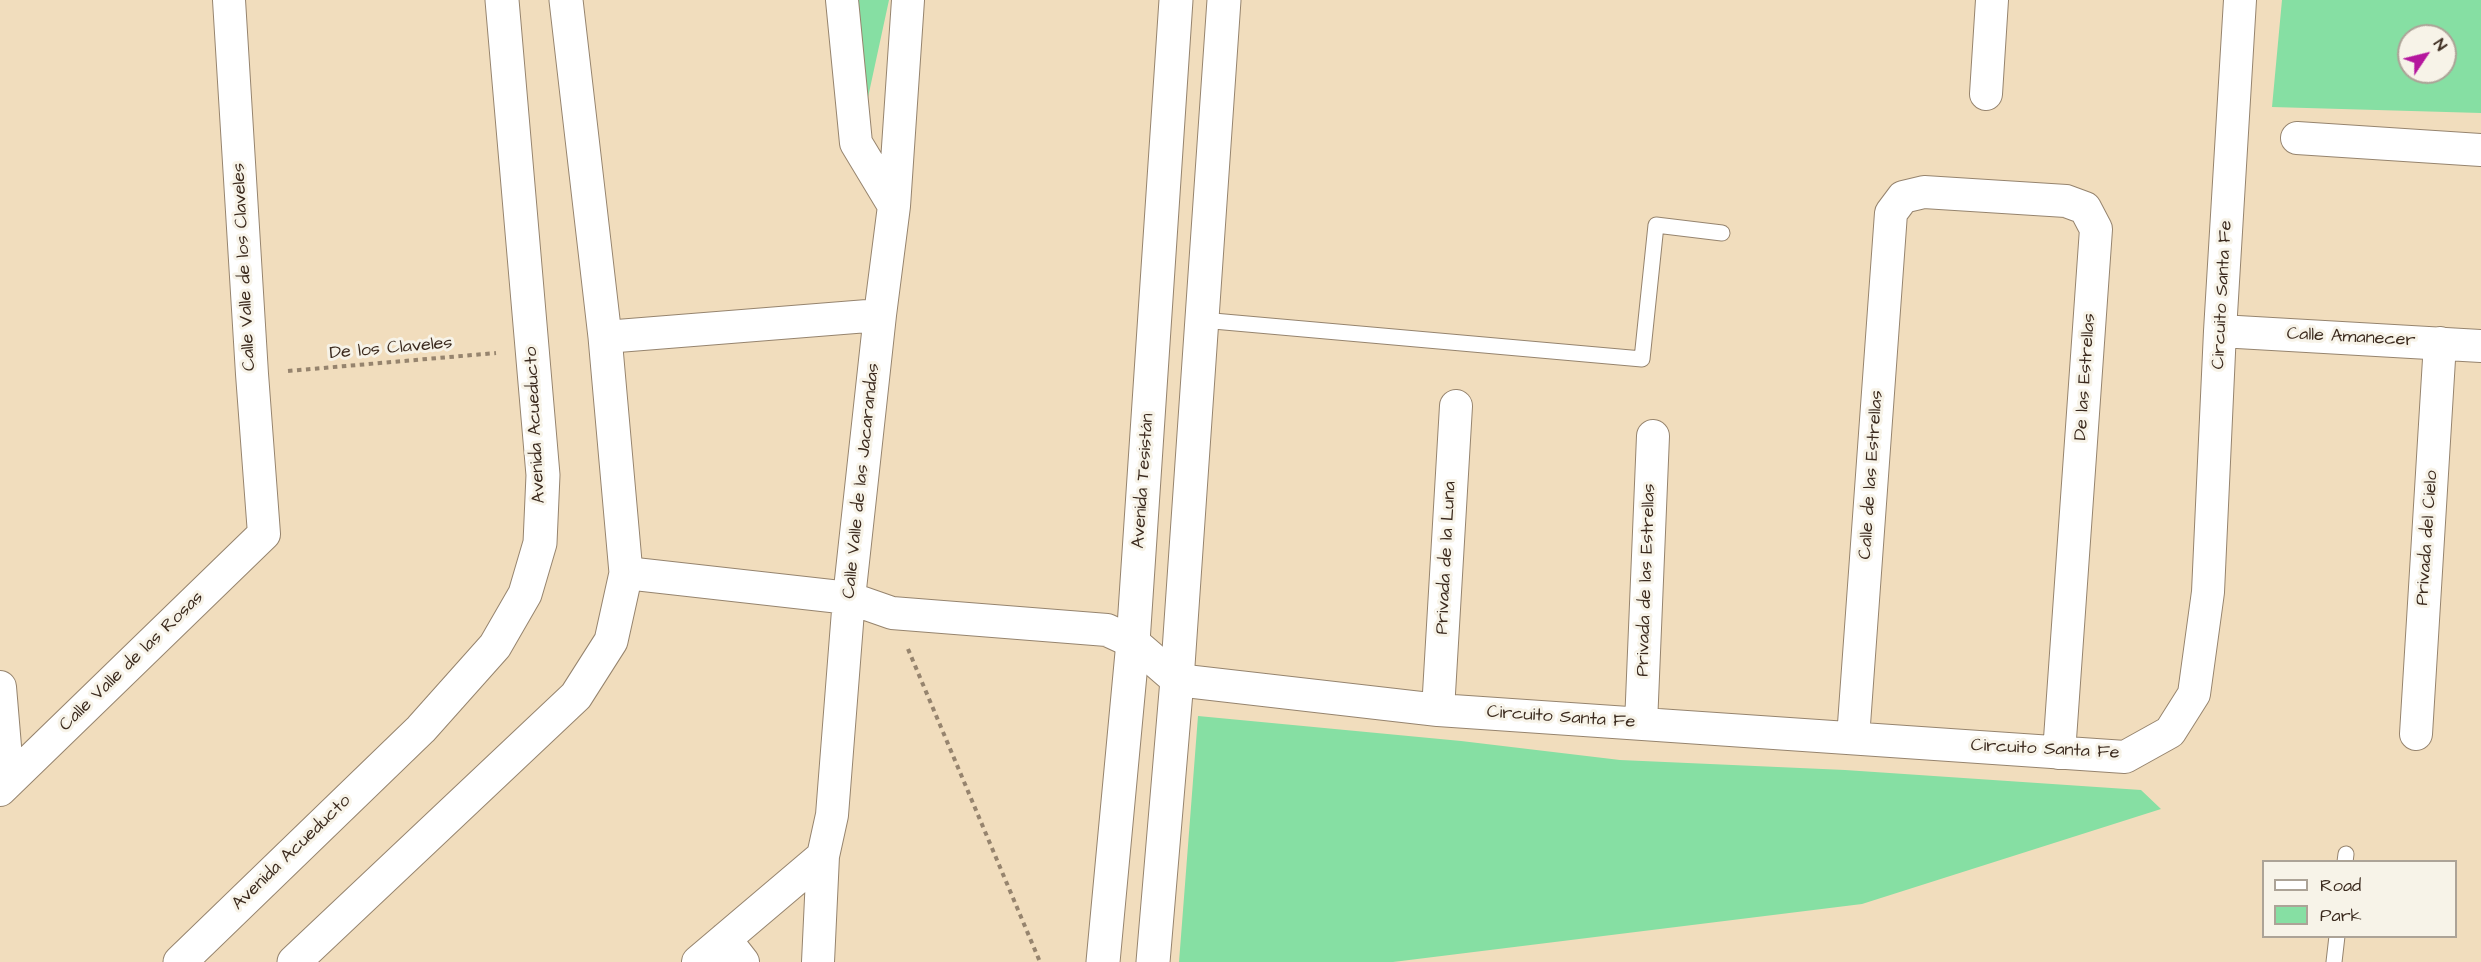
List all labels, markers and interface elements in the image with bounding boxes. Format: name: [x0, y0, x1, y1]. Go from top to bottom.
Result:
north arrow: [2397, 24, 2457, 84]
text: N: [2428, 34, 2452, 55]
street label: Calle Valle de los Claveles: [229, 162, 261, 372]
street label: Circuito Santa Fe: [2208, 220, 2238, 370]
street label: De las Estrellas: [2071, 313, 2101, 441]
street label: Calle Amanecer: [2286, 324, 2416, 352]
street label: De los Claveles: [329, 333, 453, 365]
street label: Avenida Acueducto: [521, 346, 551, 504]
street label: Calle Valle de las Jacarandas: [839, 362, 885, 600]
street label: Calle de las Estrellas: [1855, 390, 1889, 560]
street label: Avenida Tesistán: [1129, 413, 1159, 549]
street label: Privada del Cielo: [2413, 470, 2443, 606]
street label: Privada de la Luna: [1432, 481, 1462, 635]
street label: Privada de las Estrellas: [1633, 483, 1661, 677]
street label: Calle Valle de las Rosas: [55, 587, 209, 737]
street label: Circuito Santa Fe: [1486, 702, 1636, 734]
street label: Circuito Santa Fe: [1970, 735, 2120, 765]
street label: Avenida Acueducto: [228, 791, 356, 915]
legend: [2262, 860, 2457, 938]
text: Road: [2320, 873, 2361, 898]
text: Park: [2320, 903, 2362, 928]

